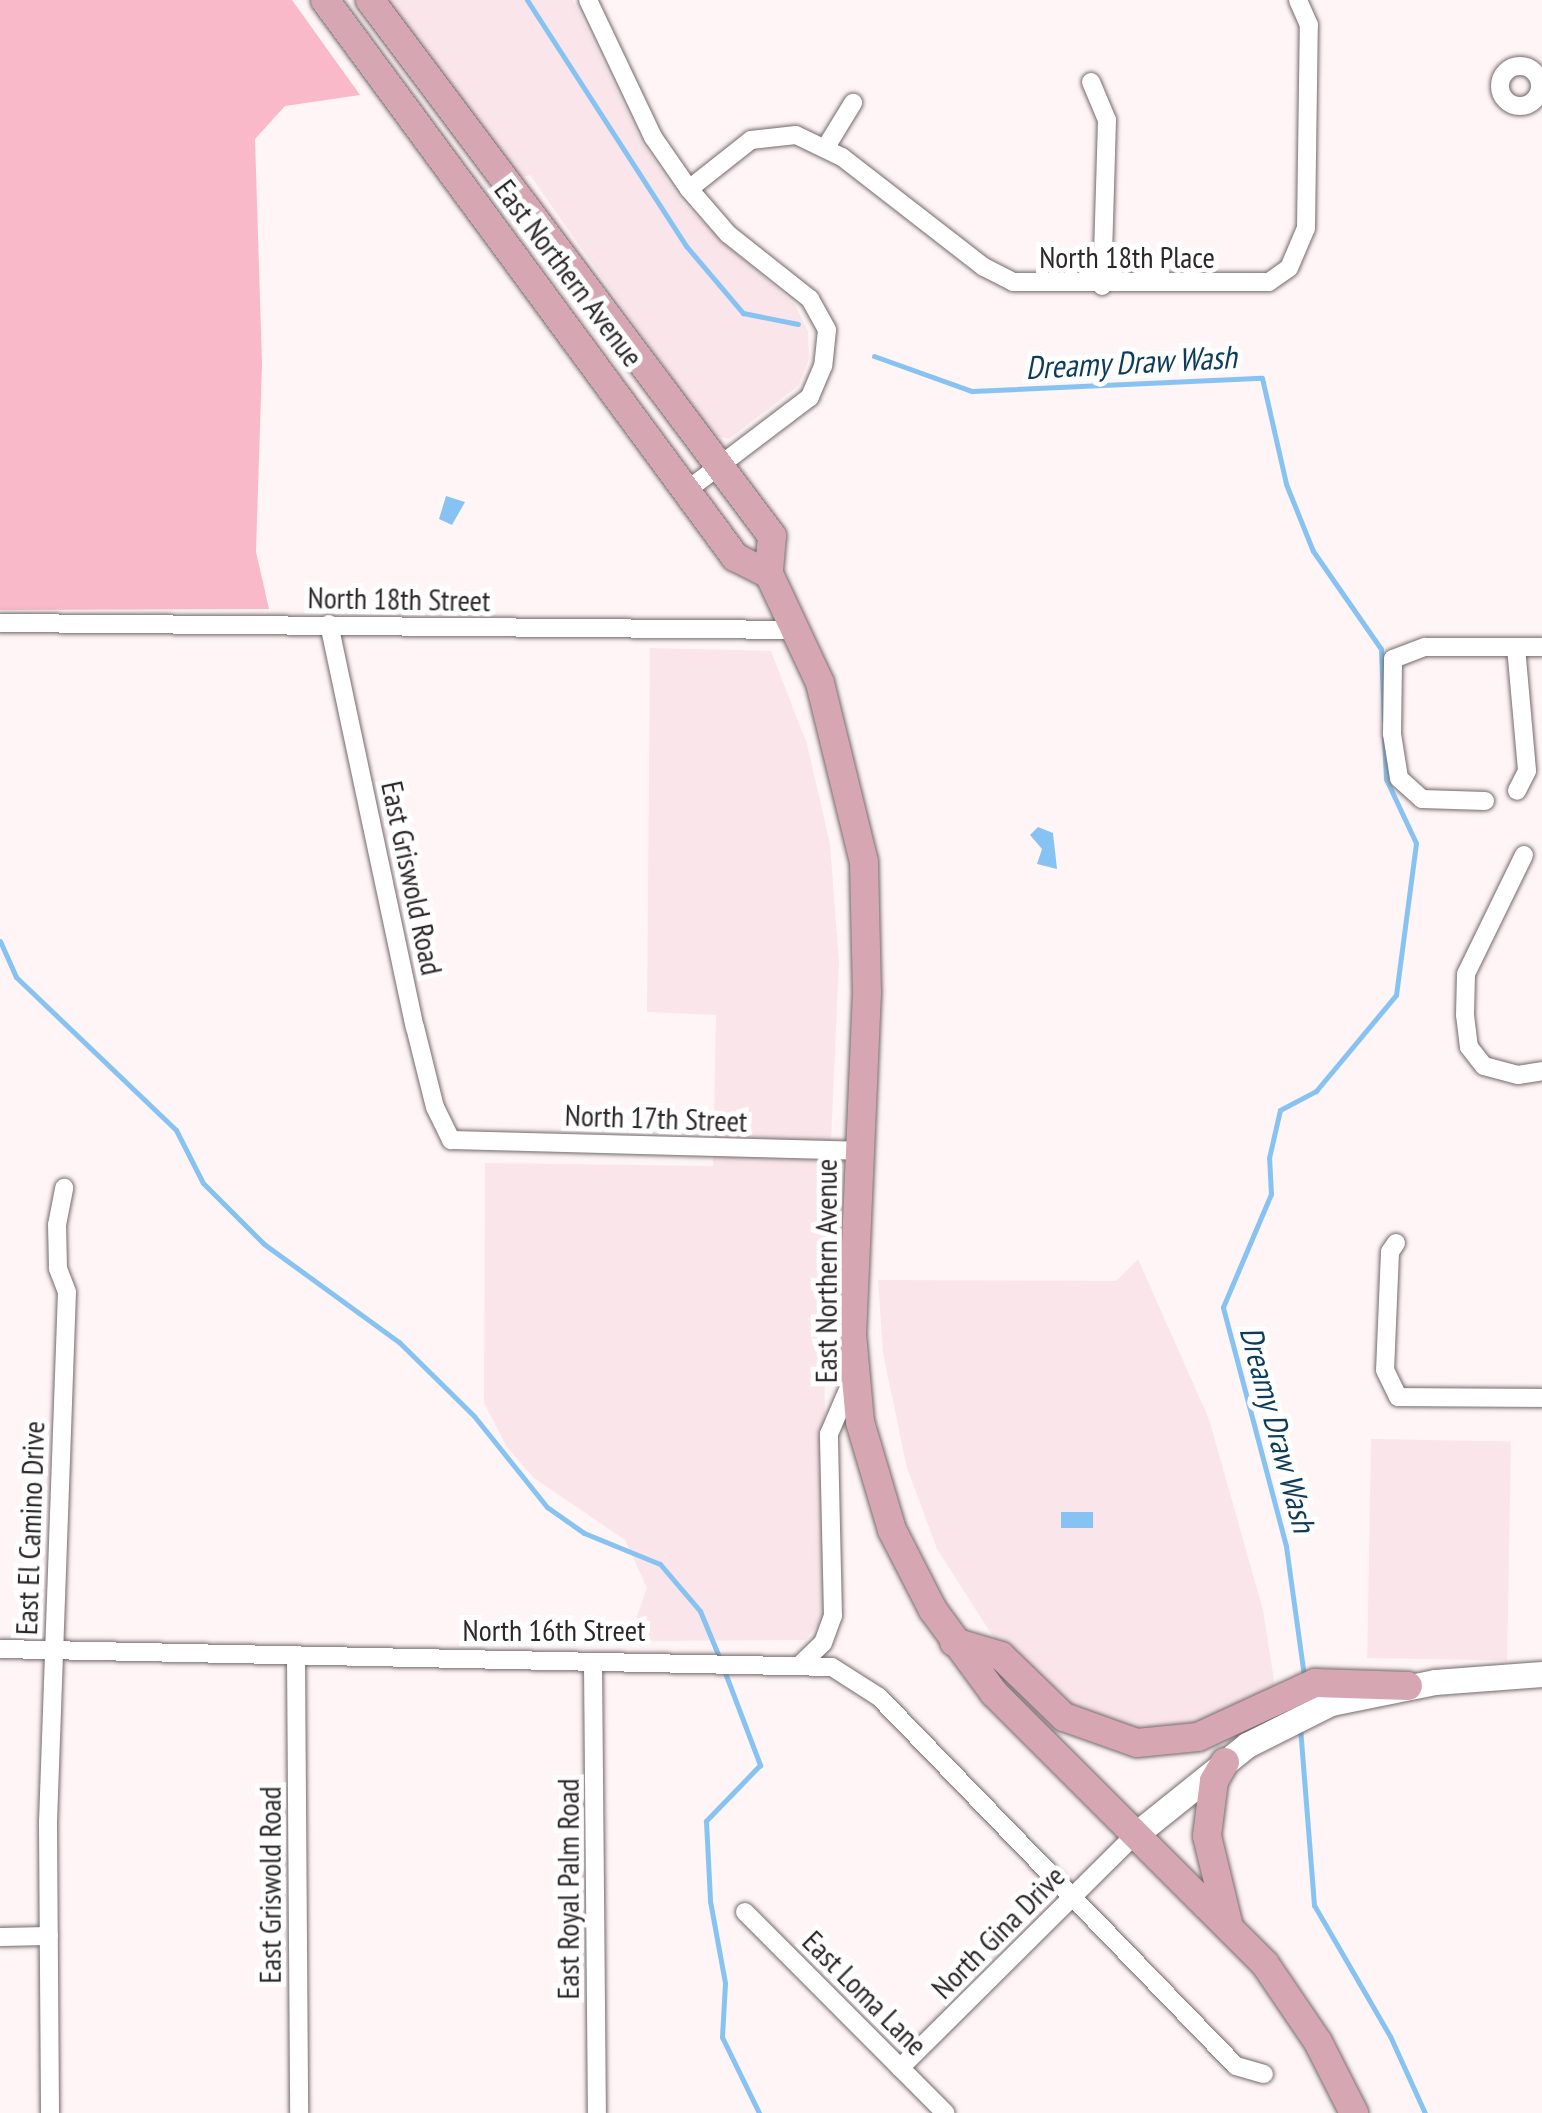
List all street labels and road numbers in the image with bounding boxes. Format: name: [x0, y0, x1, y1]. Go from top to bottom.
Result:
street label: East Northern Avenue: [487, 172, 651, 374]
street label: North 18th Place: [1039, 239, 1215, 275]
street label: North 18th Street: [307, 579, 491, 619]
street label: East Griswold Road: [374, 778, 450, 978]
street label: North 17th Street: [564, 1097, 748, 1139]
street label: East Northern Avenue: [808, 1158, 844, 1384]
street label: East El Camino Drive: [8, 1420, 52, 1636]
street label: North 16th Street: [463, 1612, 645, 1648]
street label: East Royal Palm Road: [550, 1779, 586, 1999]
street label: East Griswold Road: [252, 1786, 288, 1984]
street label: North Gina Drive: [924, 1858, 1072, 2006]
street label: East Loma Lane: [795, 1923, 935, 2063]

